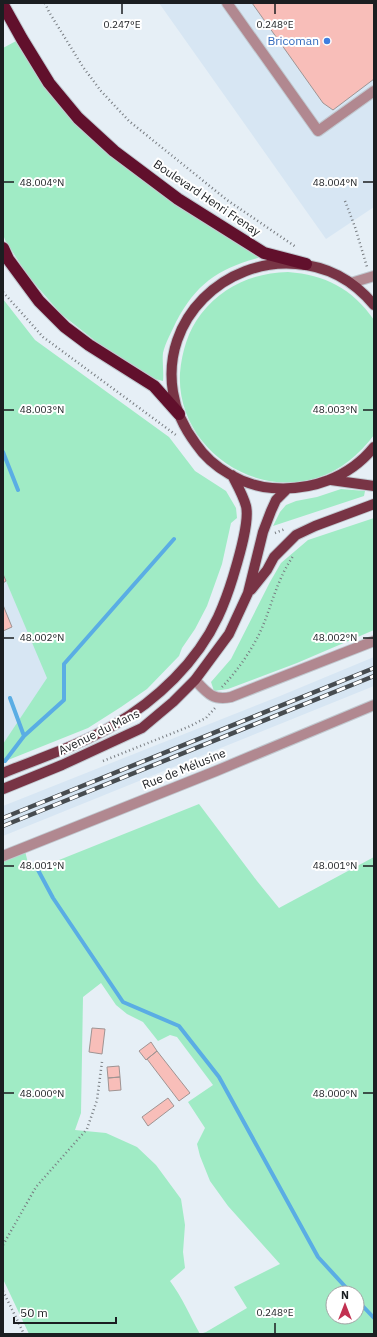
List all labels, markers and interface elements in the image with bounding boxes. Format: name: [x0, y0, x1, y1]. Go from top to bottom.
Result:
text: 0.247°E: [103, 18, 141, 31]
text: 0.248°E: [256, 18, 294, 31]
place label: Bricoman: [267, 33, 319, 48]
marker: Bricoman: [322, 36, 332, 46]
street label: Boulevard Henri Frenay: [151, 156, 264, 239]
text: 48.004°N: [20, 176, 64, 189]
text: 48.004°N: [313, 176, 357, 189]
text: 48.003°N: [20, 403, 64, 416]
text: 48.003°N: [313, 403, 357, 416]
text: 48.002°N: [20, 631, 64, 644]
text: 48.002°N: [313, 631, 357, 644]
street label: Avenue du Mans: [56, 705, 142, 758]
street label: Rue de Mélusine: [140, 745, 228, 792]
text: 48.001°N: [20, 859, 64, 872]
text: 48.001°N: [313, 859, 357, 872]
text: 48.000°N: [20, 1087, 64, 1100]
text: 48.000°N: [313, 1087, 357, 1100]
north arrow: [325, 1285, 365, 1325]
text: N: [341, 1288, 349, 1302]
scale bar: [14, 1299, 116, 1325]
text: 50 m: [20, 1305, 48, 1320]
text: 0.248°E: [256, 1306, 294, 1319]

